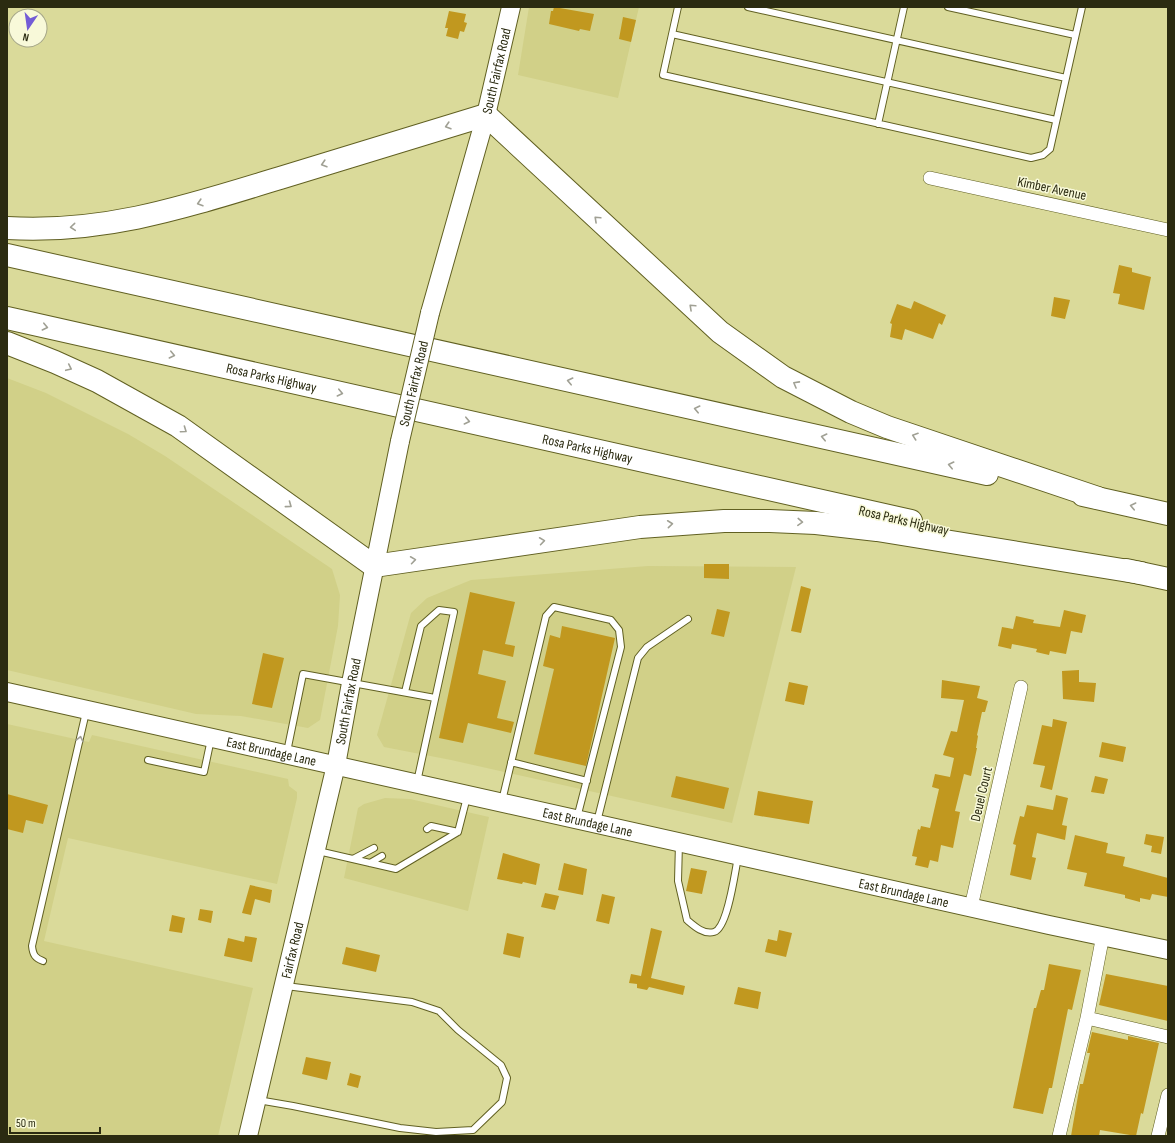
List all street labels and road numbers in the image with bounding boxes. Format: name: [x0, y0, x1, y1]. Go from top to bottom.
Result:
street label: South Fairfax Road: [479, 26, 515, 116]
street label: Kimber Avenue: [1016, 173, 1088, 204]
street label: South Fairfax Road: [396, 339, 432, 428]
street label: Rosa Parks Highway: [225, 359, 319, 396]
street label: Rosa Parks Highway: [541, 430, 635, 467]
street label: Rosa Parks Highway: [857, 502, 951, 539]
street label: South Fairfax Road: [332, 657, 365, 746]
street label: East Brundage Lane: [225, 733, 318, 770]
street label: Deuel Court: [967, 765, 996, 823]
street label: East Brundage Lane: [541, 804, 634, 841]
street label: East Brundage Lane: [857, 875, 950, 911]
street label: Fairfax Road: [278, 920, 307, 980]

